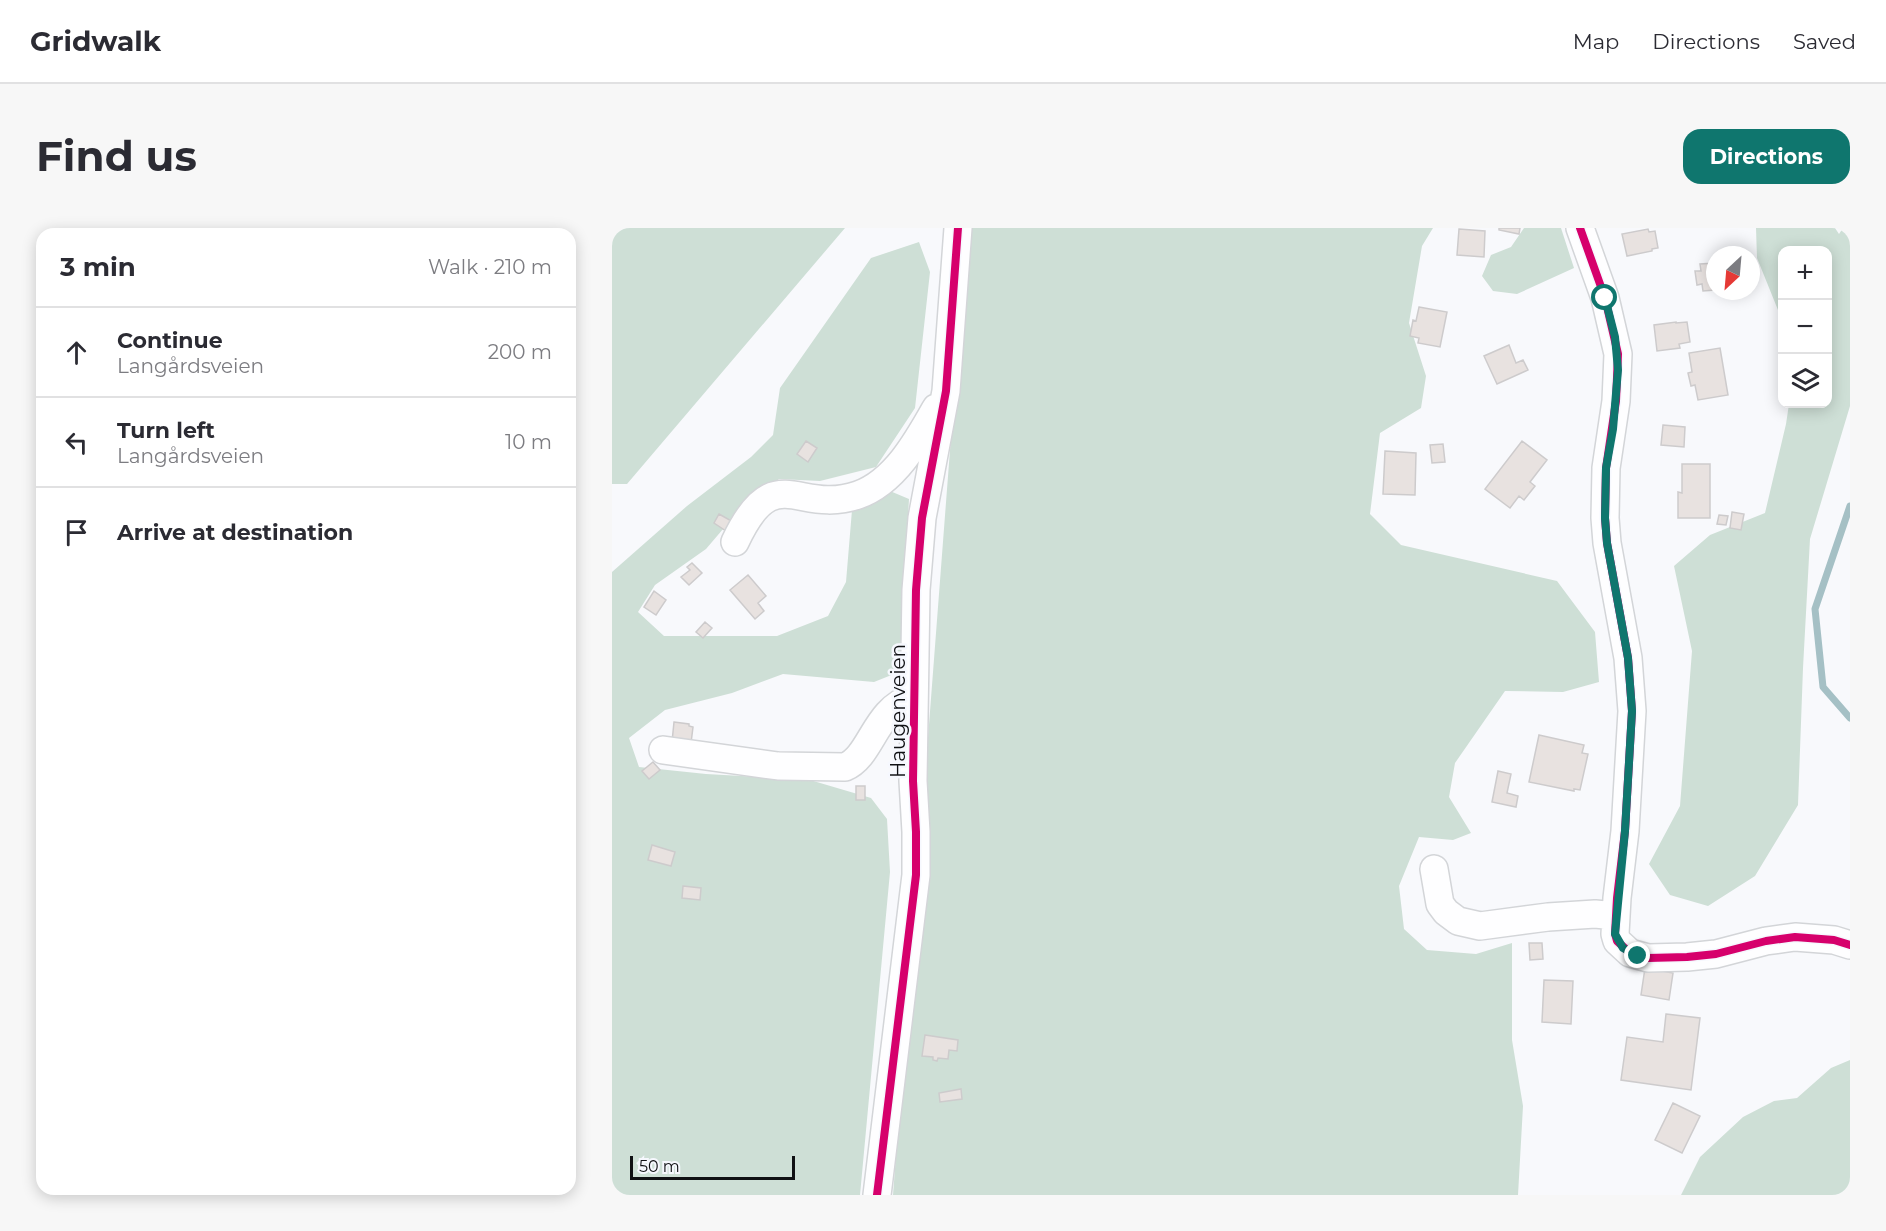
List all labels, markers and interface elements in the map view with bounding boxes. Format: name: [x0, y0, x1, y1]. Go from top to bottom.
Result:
text: Gridwalk: [30, 24, 161, 58]
text: Map: [1573, 29, 1619, 54]
text: Directions: [1652, 29, 1760, 54]
text: Saved: [1793, 29, 1856, 54]
button: Directions: [1683, 129, 1850, 184]
text: Find us: [36, 130, 197, 182]
north arrow: [1706, 246, 1760, 300]
map controls: [1778, 246, 1832, 408]
button: +: [1778, 246, 1832, 300]
text: 3 min: [60, 251, 136, 283]
text: Walk · 210 m: [428, 255, 552, 279]
route start: [1591, 284, 1617, 310]
button: −: [1778, 300, 1832, 354]
text: Continue: [117, 327, 223, 354]
icon: ahead: [60, 336, 93, 369]
text: 200 m: [488, 340, 552, 364]
text: Langårdsveien: [117, 354, 264, 378]
button: layers: [1778, 354, 1832, 408]
text: Turn left: [117, 417, 215, 444]
icon: left: [60, 426, 93, 459]
text: 10 m: [505, 430, 552, 454]
text: Langårdsveien: [117, 444, 264, 468]
icon: arrive: [60, 516, 93, 549]
text: Arrive at destination: [117, 519, 353, 546]
street label: Haugenveien: [886, 644, 910, 778]
route end: [1624, 942, 1650, 968]
scale bar: [630, 1153, 795, 1180]
text: 50 m: [639, 1157, 680, 1176]

